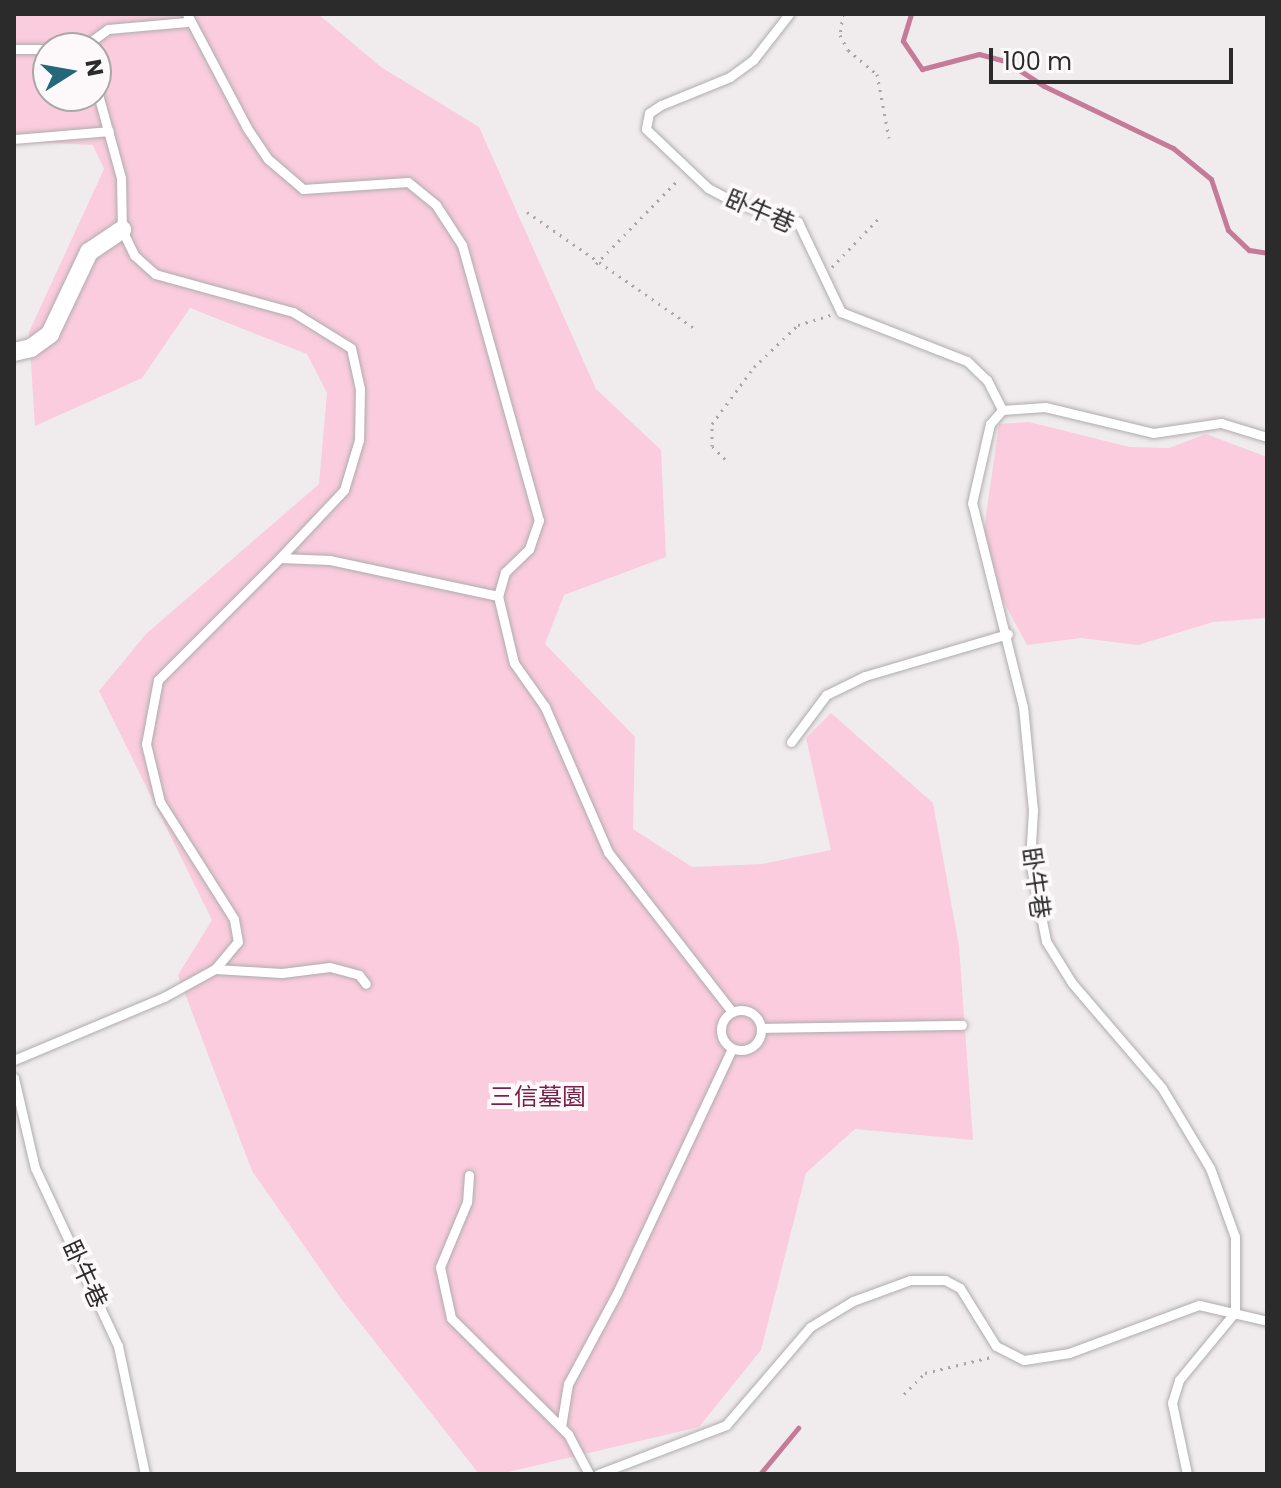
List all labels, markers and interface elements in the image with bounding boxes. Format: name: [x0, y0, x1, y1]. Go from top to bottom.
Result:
north arrow: [32, 32, 112, 112]
scale bar: [993, 32, 1237, 82]
text: 100 m: [1003, 45, 1072, 78]
text: N: [77, 57, 111, 79]
street label: 卧牛巷: [721, 184, 799, 238]
street label: 卧牛巷: [1017, 845, 1055, 921]
park label: 三信墓園: [490, 1083, 586, 1111]
street label: 卧牛巷: [57, 1235, 113, 1313]

